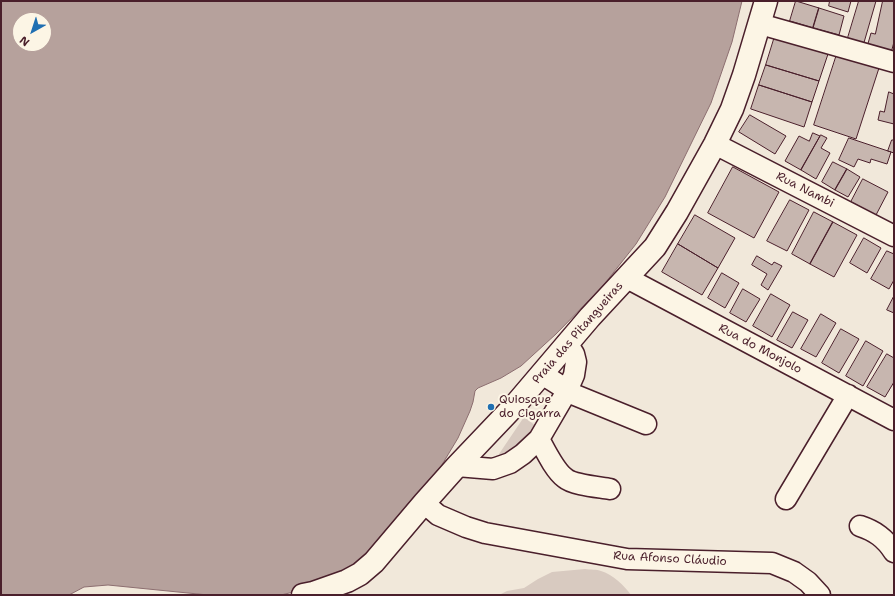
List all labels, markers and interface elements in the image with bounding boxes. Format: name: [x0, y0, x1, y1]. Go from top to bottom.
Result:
north arrow: [12, 12, 52, 52]
text: N: [17, 32, 33, 50]
street label: Rua Nambi: [773, 169, 837, 211]
street label: Praia das Pitangueiras: [530, 279, 626, 387]
street label: Rua do Monjolo: [716, 321, 804, 377]
place label: Quiosque do Cigarra: [499, 393, 561, 421]
marker: Quiosque do Cigarra: [486, 402, 496, 412]
street label: Rua Afonso Cláudio: [613, 549, 727, 569]

